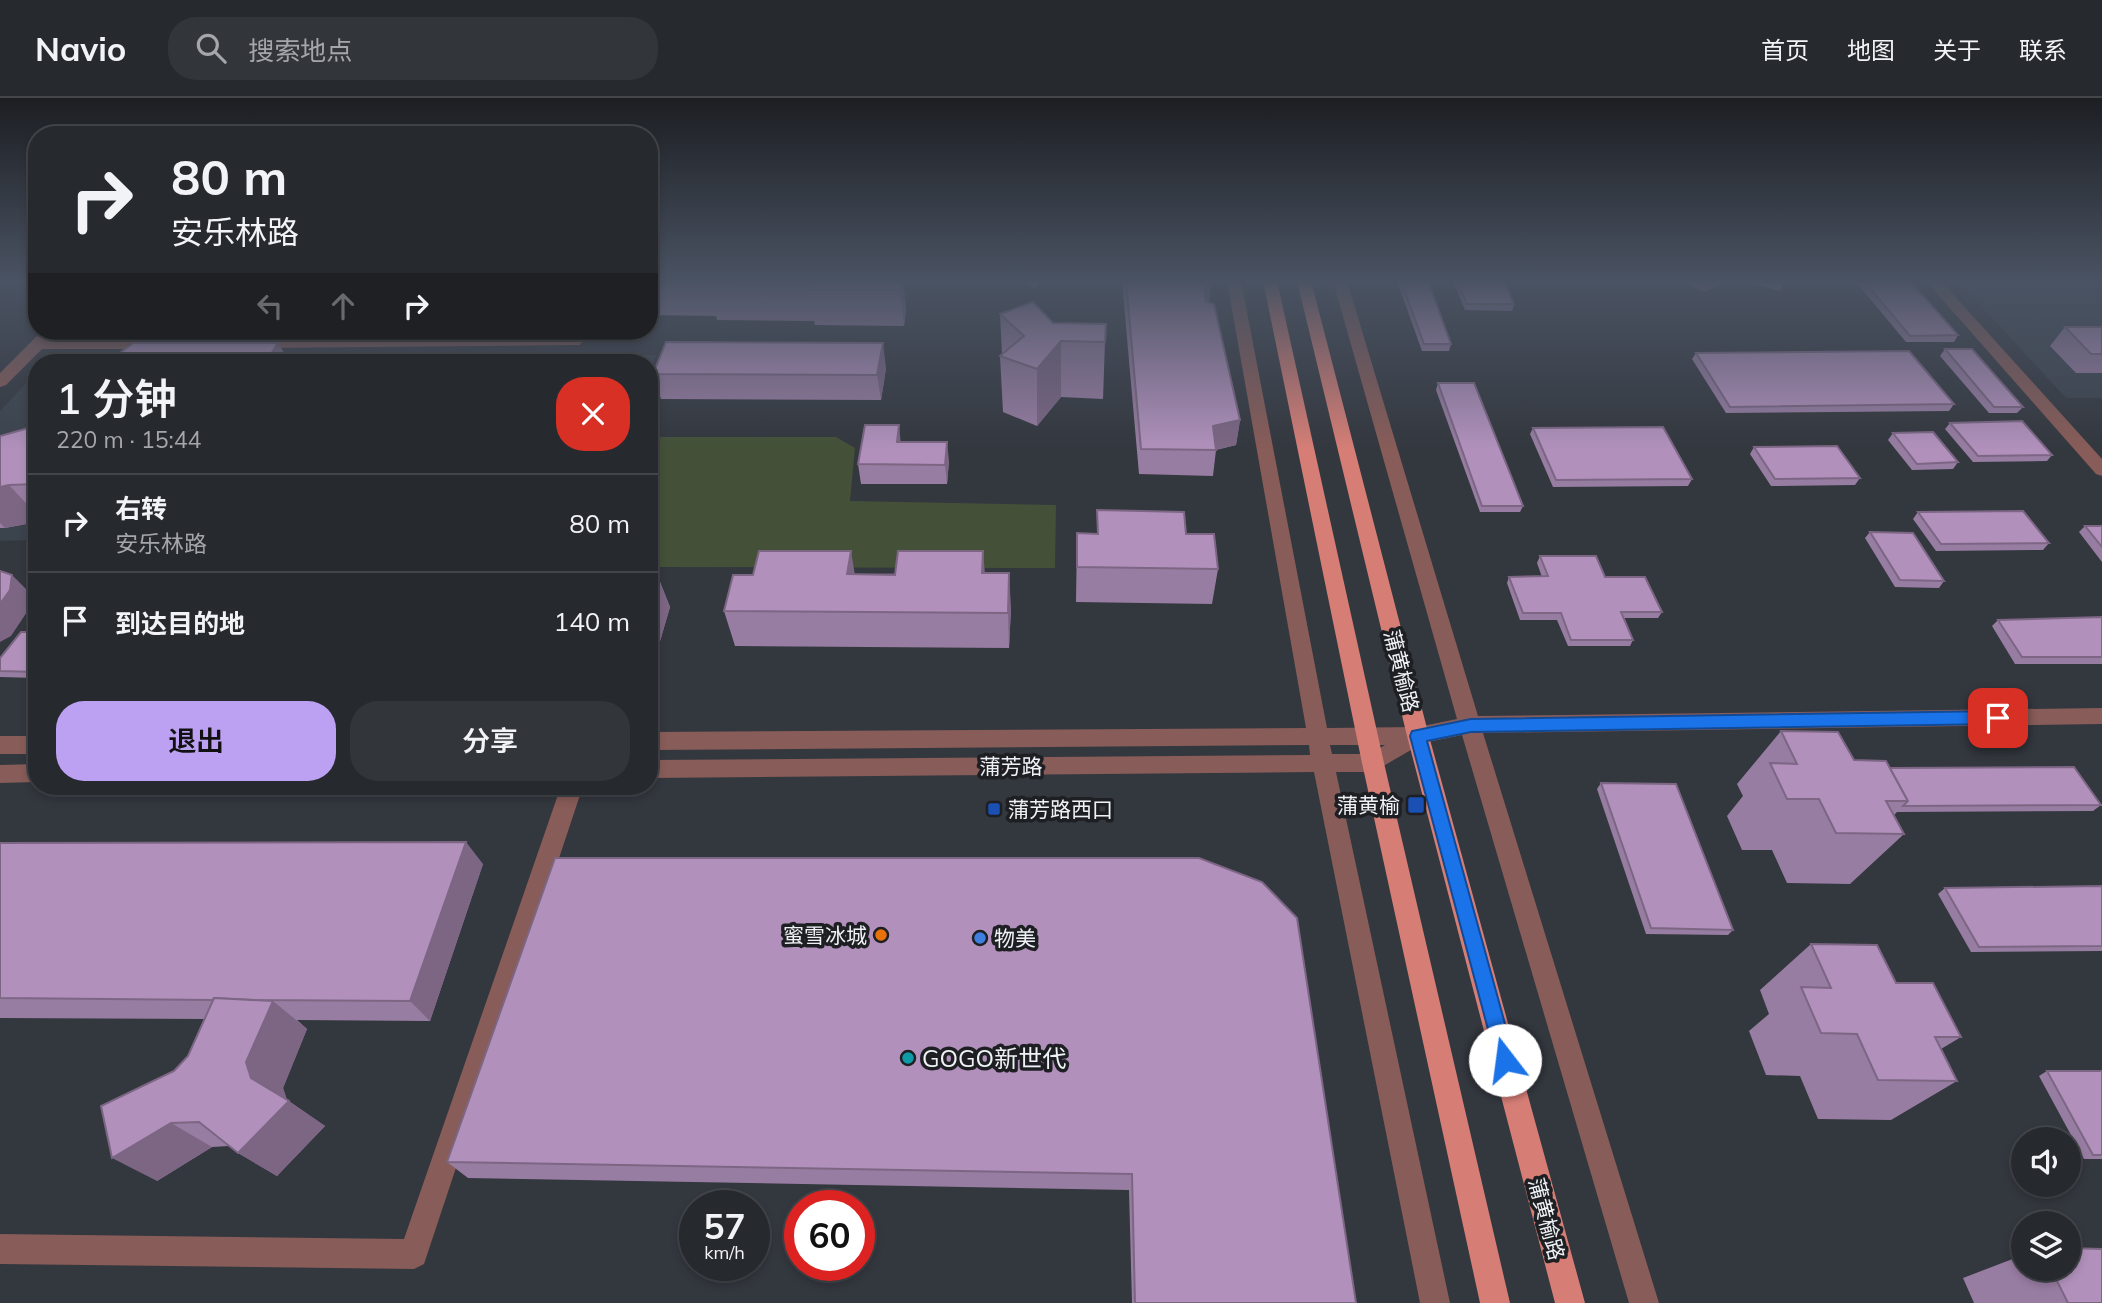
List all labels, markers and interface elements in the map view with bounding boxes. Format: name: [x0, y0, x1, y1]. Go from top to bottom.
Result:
search box: [168, 17, 658, 80]
text: Navio: [35, 28, 126, 69]
icon: search: [192, 29, 230, 67]
text: 搜索地点: [248, 34, 352, 67]
text: 首页: [1761, 35, 1809, 65]
text: 地图: [1847, 35, 1895, 65]
text: 关于: [1933, 35, 1981, 65]
text: 联系: [2019, 35, 2067, 65]
text: 80 m: [171, 146, 287, 207]
icon: right: [56, 154, 147, 245]
text: 安乐林路: [171, 212, 299, 252]
icon: left: [251, 287, 289, 325]
icon: ahead: [324, 287, 362, 325]
icon: right: [397, 287, 435, 325]
text: 1 分钟: [56, 372, 176, 425]
button: close: [556, 377, 630, 451]
text: 220 m · 15:44: [56, 425, 201, 454]
text: 右转: [115, 492, 167, 525]
icon: right: [56, 504, 94, 542]
text: 80 m: [569, 507, 630, 540]
text: 安乐林路: [115, 529, 207, 558]
icon: arrive: [56, 602, 94, 640]
text: 140 m: [554, 605, 630, 638]
text: 到达目的地: [115, 607, 245, 640]
street label: 蒲黄榆路: [1379, 627, 1425, 715]
pin: [1968, 688, 2028, 748]
icon: arrive: [1979, 699, 2017, 737]
button: 退出: [56, 701, 336, 781]
button: 分享: [350, 701, 630, 781]
street label: 蒲芳路: [980, 753, 1043, 779]
place label: 蒲黄榆: [1337, 792, 1400, 818]
marker: 蒲黄榆: [1406, 795, 1426, 815]
place label: 蒲芳路西口: [1008, 796, 1113, 822]
marker: 蒲芳路西口: [986, 801, 1002, 817]
place label: 蜜雪冰城: [783, 922, 867, 948]
place label: 物美: [994, 925, 1036, 951]
marker: 蜜雪冰城: [873, 927, 889, 943]
marker: 物美: [972, 930, 988, 946]
position arrow: [1468, 1023, 1542, 1097]
place label: GOGO新世代: [922, 1043, 1066, 1073]
marker: GOGO新世代: [900, 1050, 916, 1066]
map controls: [2011, 1127, 2081, 1281]
button: sound: [2011, 1127, 2081, 1197]
street label: 蒲黄榆路: [1524, 1175, 1570, 1263]
speed limit sign: 60: [784, 1190, 875, 1281]
text: 57: [703, 1204, 746, 1248]
button: layers: [2011, 1211, 2081, 1281]
text: km/h: [704, 1241, 745, 1264]

